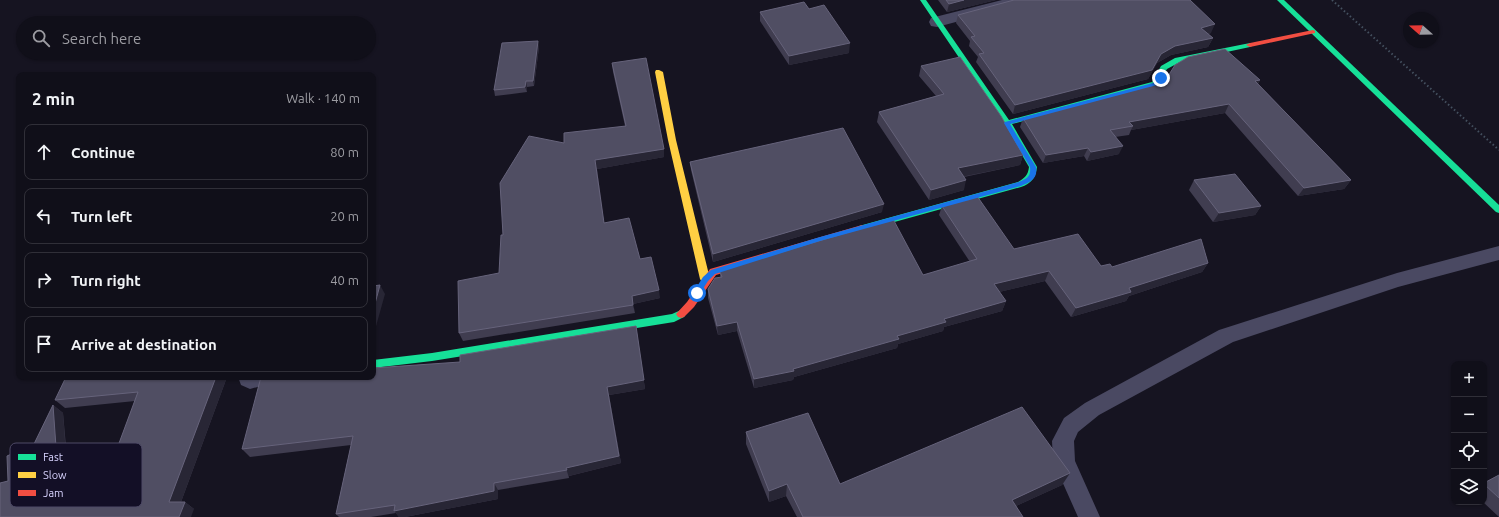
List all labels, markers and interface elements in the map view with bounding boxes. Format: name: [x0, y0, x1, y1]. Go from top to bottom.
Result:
north arrow: [1403, 12, 1439, 48]
search box: [16, 16, 376, 60]
icon: search: [30, 27, 52, 49]
text: Search here: [62, 30, 141, 47]
route end: [1152, 69, 1170, 87]
text: 2 min: [32, 89, 75, 108]
text: Walk · 140 m: [286, 91, 360, 105]
icon: ahead: [33, 141, 55, 163]
text: Continue: [71, 144, 135, 161]
text: 80 m: [330, 145, 359, 159]
icon: left: [33, 205, 55, 227]
text: Turn left: [71, 208, 132, 225]
text: 20 m: [330, 209, 359, 223]
icon: right: [33, 269, 55, 291]
text: Turn right: [71, 272, 141, 289]
text: 40 m: [330, 273, 359, 287]
route start: [688, 284, 706, 302]
icon: arrive: [33, 333, 55, 355]
text: Arrive at destination: [71, 336, 217, 353]
map controls: [1451, 361, 1487, 505]
button: +: [1451, 361, 1487, 397]
button: −: [1451, 397, 1487, 433]
button: locate: [1451, 433, 1487, 469]
legend: [10, 443, 142, 507]
text: Fast: [43, 451, 64, 463]
text: Slow: [43, 469, 67, 481]
button: layers: [1451, 469, 1487, 505]
text: Jam: [43, 487, 64, 499]

